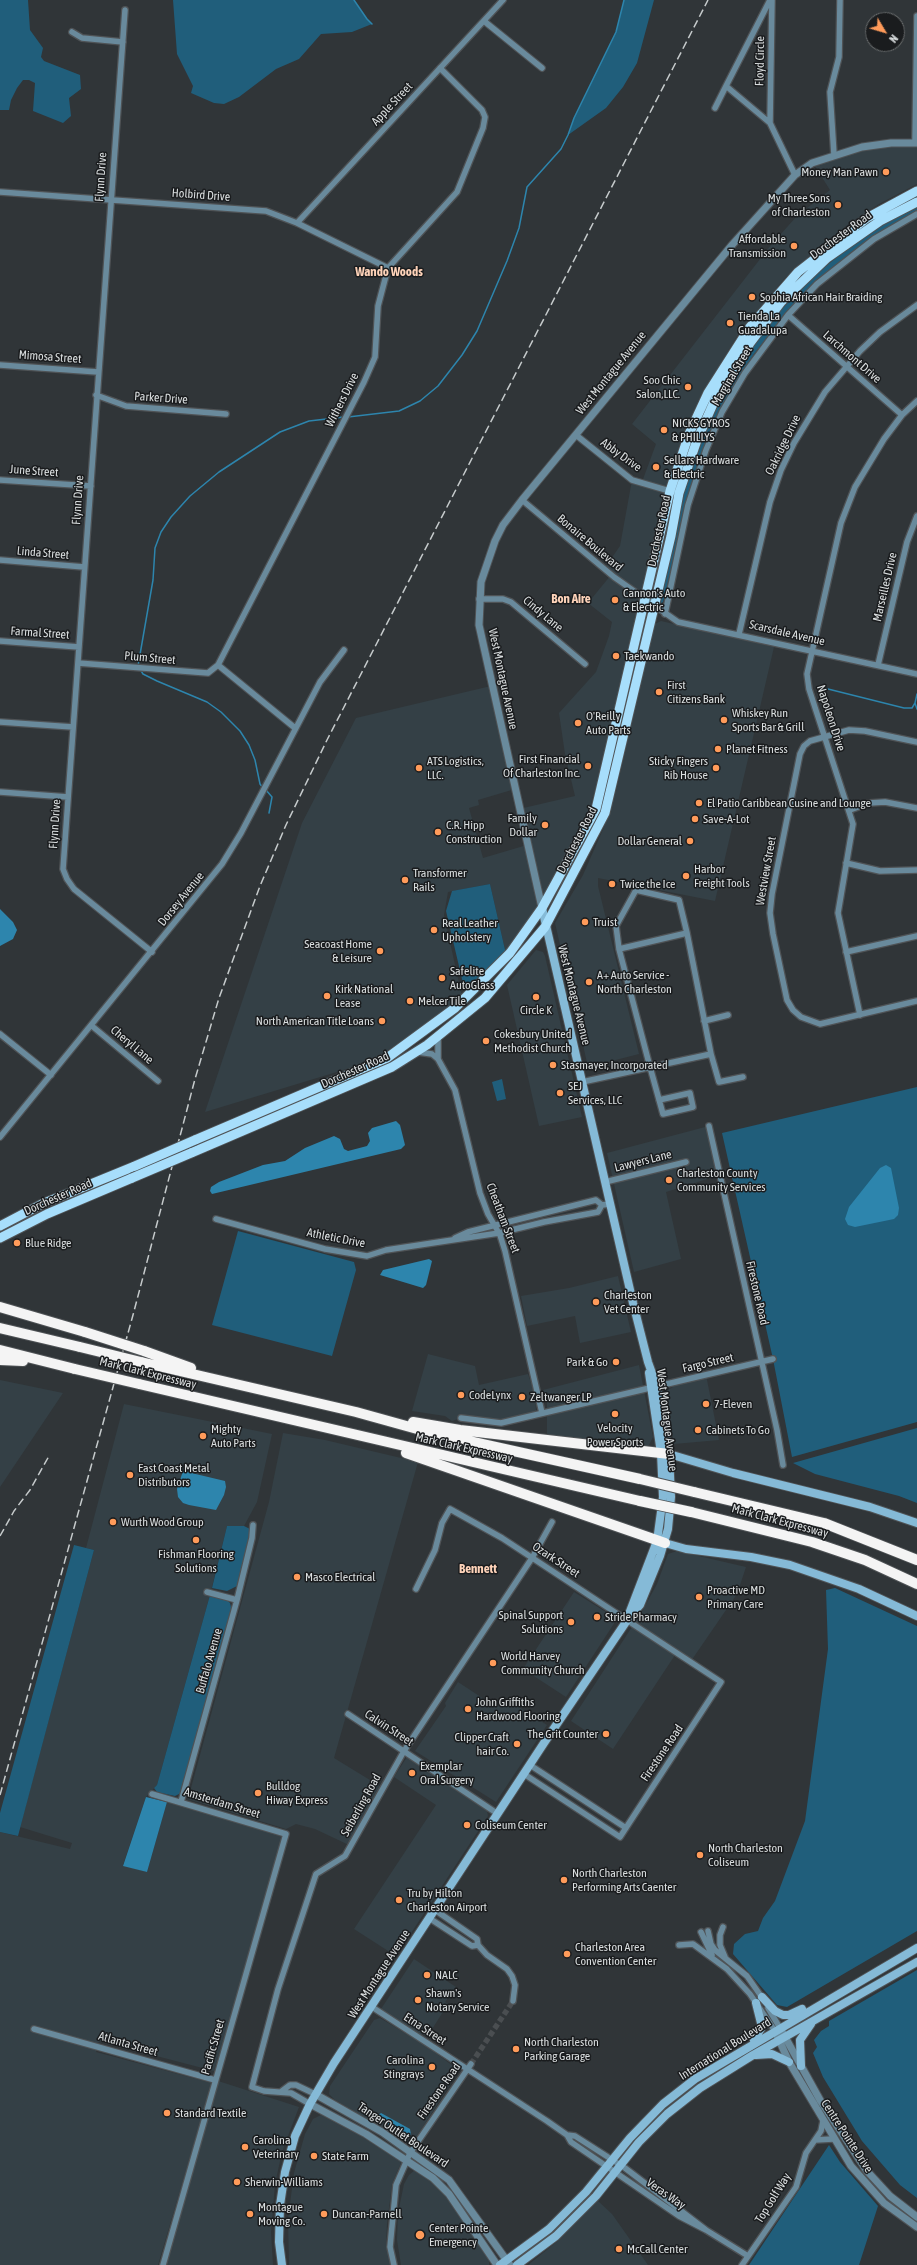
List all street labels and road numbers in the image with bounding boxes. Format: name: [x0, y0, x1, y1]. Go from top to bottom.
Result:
street label: Floyd Circle: [752, 36, 768, 86]
street label: Apple Street: [368, 79, 416, 129]
street label: Flynn Drive: [92, 152, 110, 202]
street label: Holbird Drive: [171, 186, 231, 204]
street label: Dorchester Road: [807, 208, 875, 262]
street label: West Montague Avenue: [573, 328, 649, 418]
street label: Larchmont Drive: [820, 328, 884, 386]
street label: Marginal Street: [709, 343, 755, 409]
street label: Mimosa Street: [18, 348, 82, 366]
street label: Withers Drive: [322, 370, 362, 430]
street label: Parker Drive: [134, 389, 188, 407]
street label: Oakridge Drive: [762, 413, 804, 477]
street label: Abby Drive: [598, 435, 644, 475]
street label: June Street: [9, 462, 59, 480]
street label: Flynn Drive: [69, 475, 87, 525]
street label: Dorchester Road: [644, 494, 674, 568]
street label: Bonaire Boulevard: [554, 511, 626, 575]
street label: Linda Street: [16, 544, 70, 562]
street label: Marseilles Drive: [870, 551, 900, 623]
street label: Cindy Lane: [520, 593, 566, 635]
street label: Scarsdale Avenue: [748, 617, 826, 649]
street label: Farmal Street: [10, 624, 70, 642]
street label: West Montague Avenue: [485, 627, 521, 731]
street label: Plum Street: [124, 649, 176, 667]
street label: Napoleon Drive: [814, 683, 848, 753]
street label: Flynn Drive: [46, 799, 64, 849]
street label: Dorchester Road: [554, 804, 600, 876]
street label: Westview Street: [753, 835, 779, 907]
street label: Dorsey Avenue: [155, 869, 207, 929]
street label: West Montague Avenue: [555, 943, 593, 1047]
street label: Cheryl Lane: [108, 1023, 156, 1067]
street label: Dorchester Road: [319, 1049, 391, 1091]
street label: Lawyers Lane: [613, 1147, 673, 1175]
street label: Dorchester Road: [22, 1176, 94, 1218]
street label: Cheatham Street: [483, 1181, 523, 1255]
street label: Athletic Drive: [306, 1225, 366, 1251]
street label: Firestone Road: [743, 1259, 771, 1327]
street label: Fargo Street: [681, 1350, 735, 1376]
street label: Mark Clark Expressway: [98, 1354, 198, 1392]
street label: West Montague Avenue: [654, 1368, 680, 1472]
street label: Mark Clark Expressway: [414, 1430, 514, 1466]
street label: Mark Clark Expressway: [730, 1501, 830, 1541]
street label: Ozark Street: [530, 1539, 582, 1581]
street label: Buffalo Avenue: [193, 1627, 225, 1695]
street label: Calvin Street: [362, 1707, 416, 1749]
street label: Firestone Road: [638, 1722, 686, 1784]
street label: Seiberling Road: [338, 1771, 384, 1839]
street label: Amsterdam Street: [182, 1785, 262, 1821]
street label: West Montague Avenue: [345, 1927, 413, 2021]
street label: Etna Street: [401, 2010, 449, 2048]
street label: International Boulevard: [676, 2015, 774, 2083]
street label: Pacific Street: [198, 2018, 228, 2076]
street label: Atlanta Street: [97, 2029, 159, 2059]
street label: Firestone Road: [414, 2060, 464, 2122]
street label: Centre Pointe Drive: [818, 2097, 876, 2175]
street label: Tanger Outlet Boulevard: [355, 2099, 451, 2171]
street label: Top Golf Way: [752, 2170, 794, 2226]
street label: Veras Way: [644, 2175, 688, 2213]

